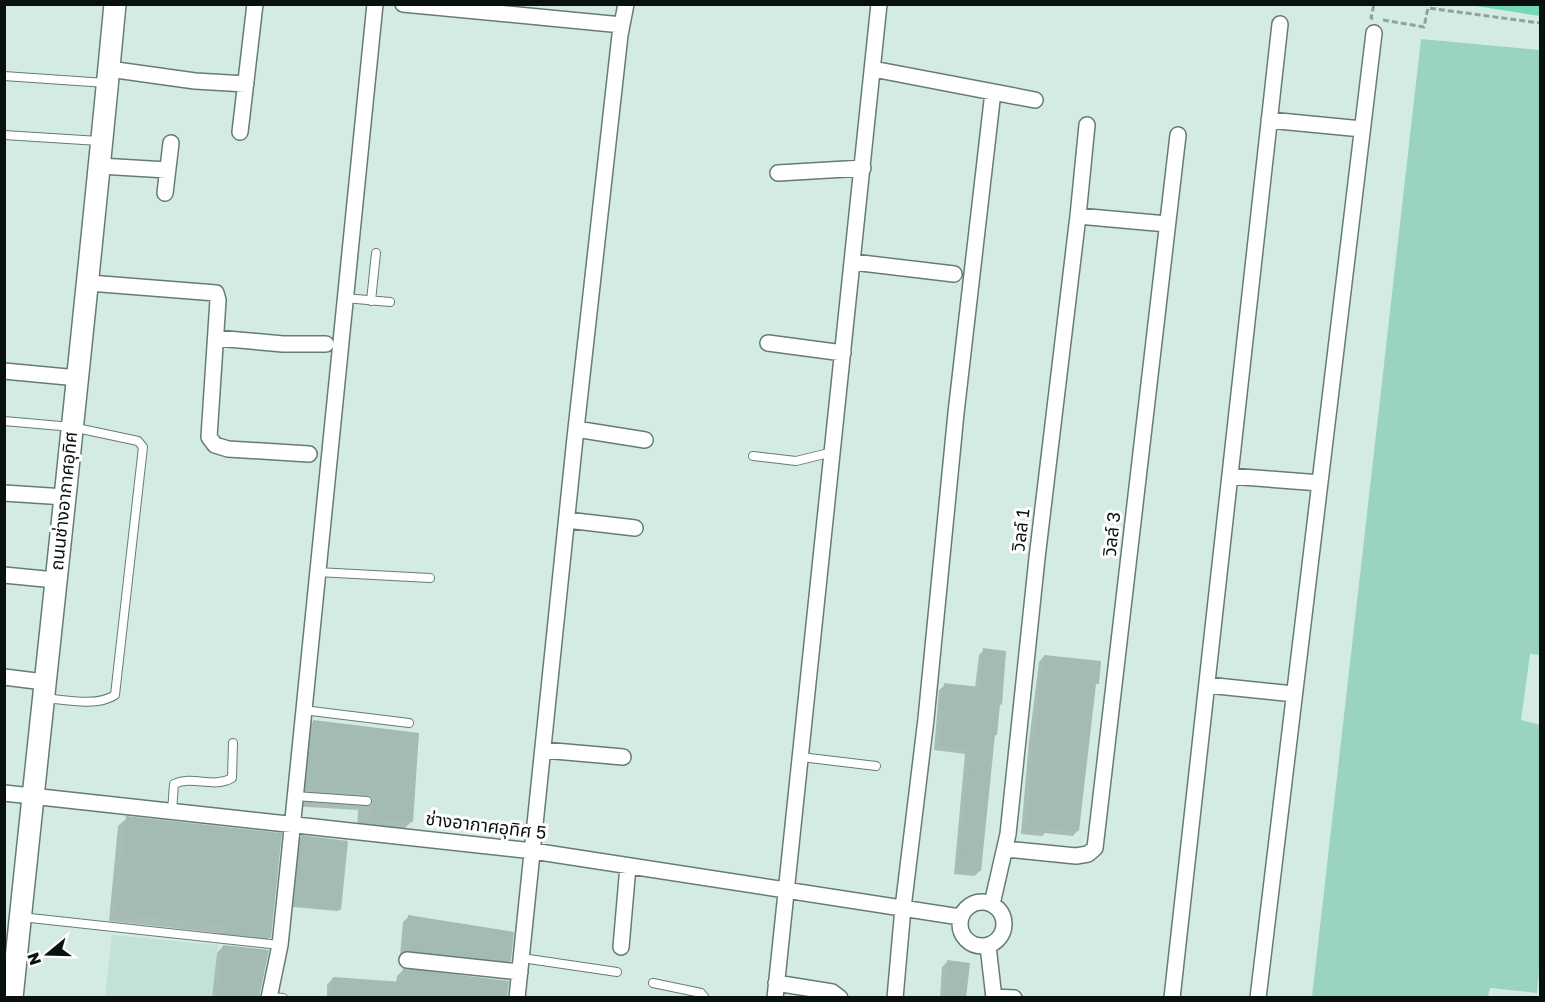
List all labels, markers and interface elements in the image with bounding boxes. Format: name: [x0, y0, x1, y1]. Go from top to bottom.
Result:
street label: ถนนช่างอากาศอุทิศ: [45, 430, 82, 571]
street label: วิลล์ 1: [1006, 507, 1034, 553]
street label: วิลล์ 3: [1098, 511, 1124, 558]
street label: ช่างอากาศอุทิศ 5: [424, 807, 548, 844]
north arrow: [18, 924, 78, 984]
text: N: [22, 950, 45, 968]

